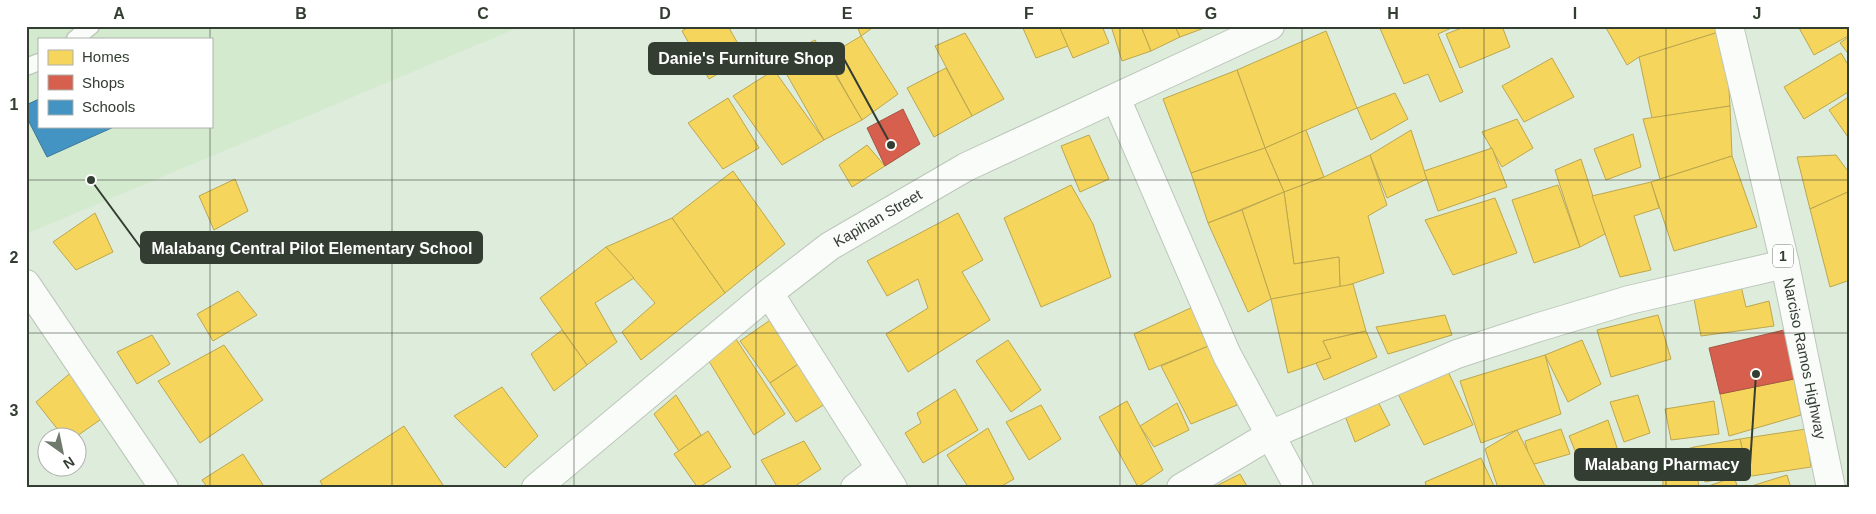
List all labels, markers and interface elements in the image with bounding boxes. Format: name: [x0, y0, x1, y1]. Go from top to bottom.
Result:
text: A: [113, 5, 125, 22]
text: B: [295, 5, 307, 22]
text: C: [477, 5, 489, 22]
text: D: [659, 5, 671, 22]
text: E: [842, 5, 853, 22]
text: F: [1024, 5, 1034, 22]
text: G: [1205, 5, 1217, 22]
text: H: [1387, 5, 1399, 22]
text: I: [1573, 5, 1577, 22]
text: J: [1753, 5, 1761, 22]
legend: [38, 38, 212, 128]
callout: Danie's Furniture Shop: [649, 43, 844, 74]
text: Homes: [82, 48, 130, 65]
text: Danie's Furniture Shop: [658, 50, 834, 67]
text: Shops: [82, 74, 125, 91]
text: 1: [10, 96, 19, 113]
text: Schools: [82, 98, 135, 115]
street label: Kapihan Street: [830, 185, 925, 250]
callout: Malabang Central Pilot Elementary School: [141, 232, 482, 263]
text: Malabang Central Pilot Elementary School: [152, 240, 472, 257]
road number: 1: [1773, 245, 1793, 268]
text: 2: [10, 249, 19, 266]
street label: Narciso Ramos Highway: [1780, 276, 1830, 441]
text: 3: [10, 402, 19, 419]
north arrow: [38, 426, 88, 476]
callout: Malabang Pharmacy: [1575, 449, 1750, 480]
text: N: [60, 453, 78, 472]
text: Malabang Pharmacy: [1585, 456, 1739, 473]

